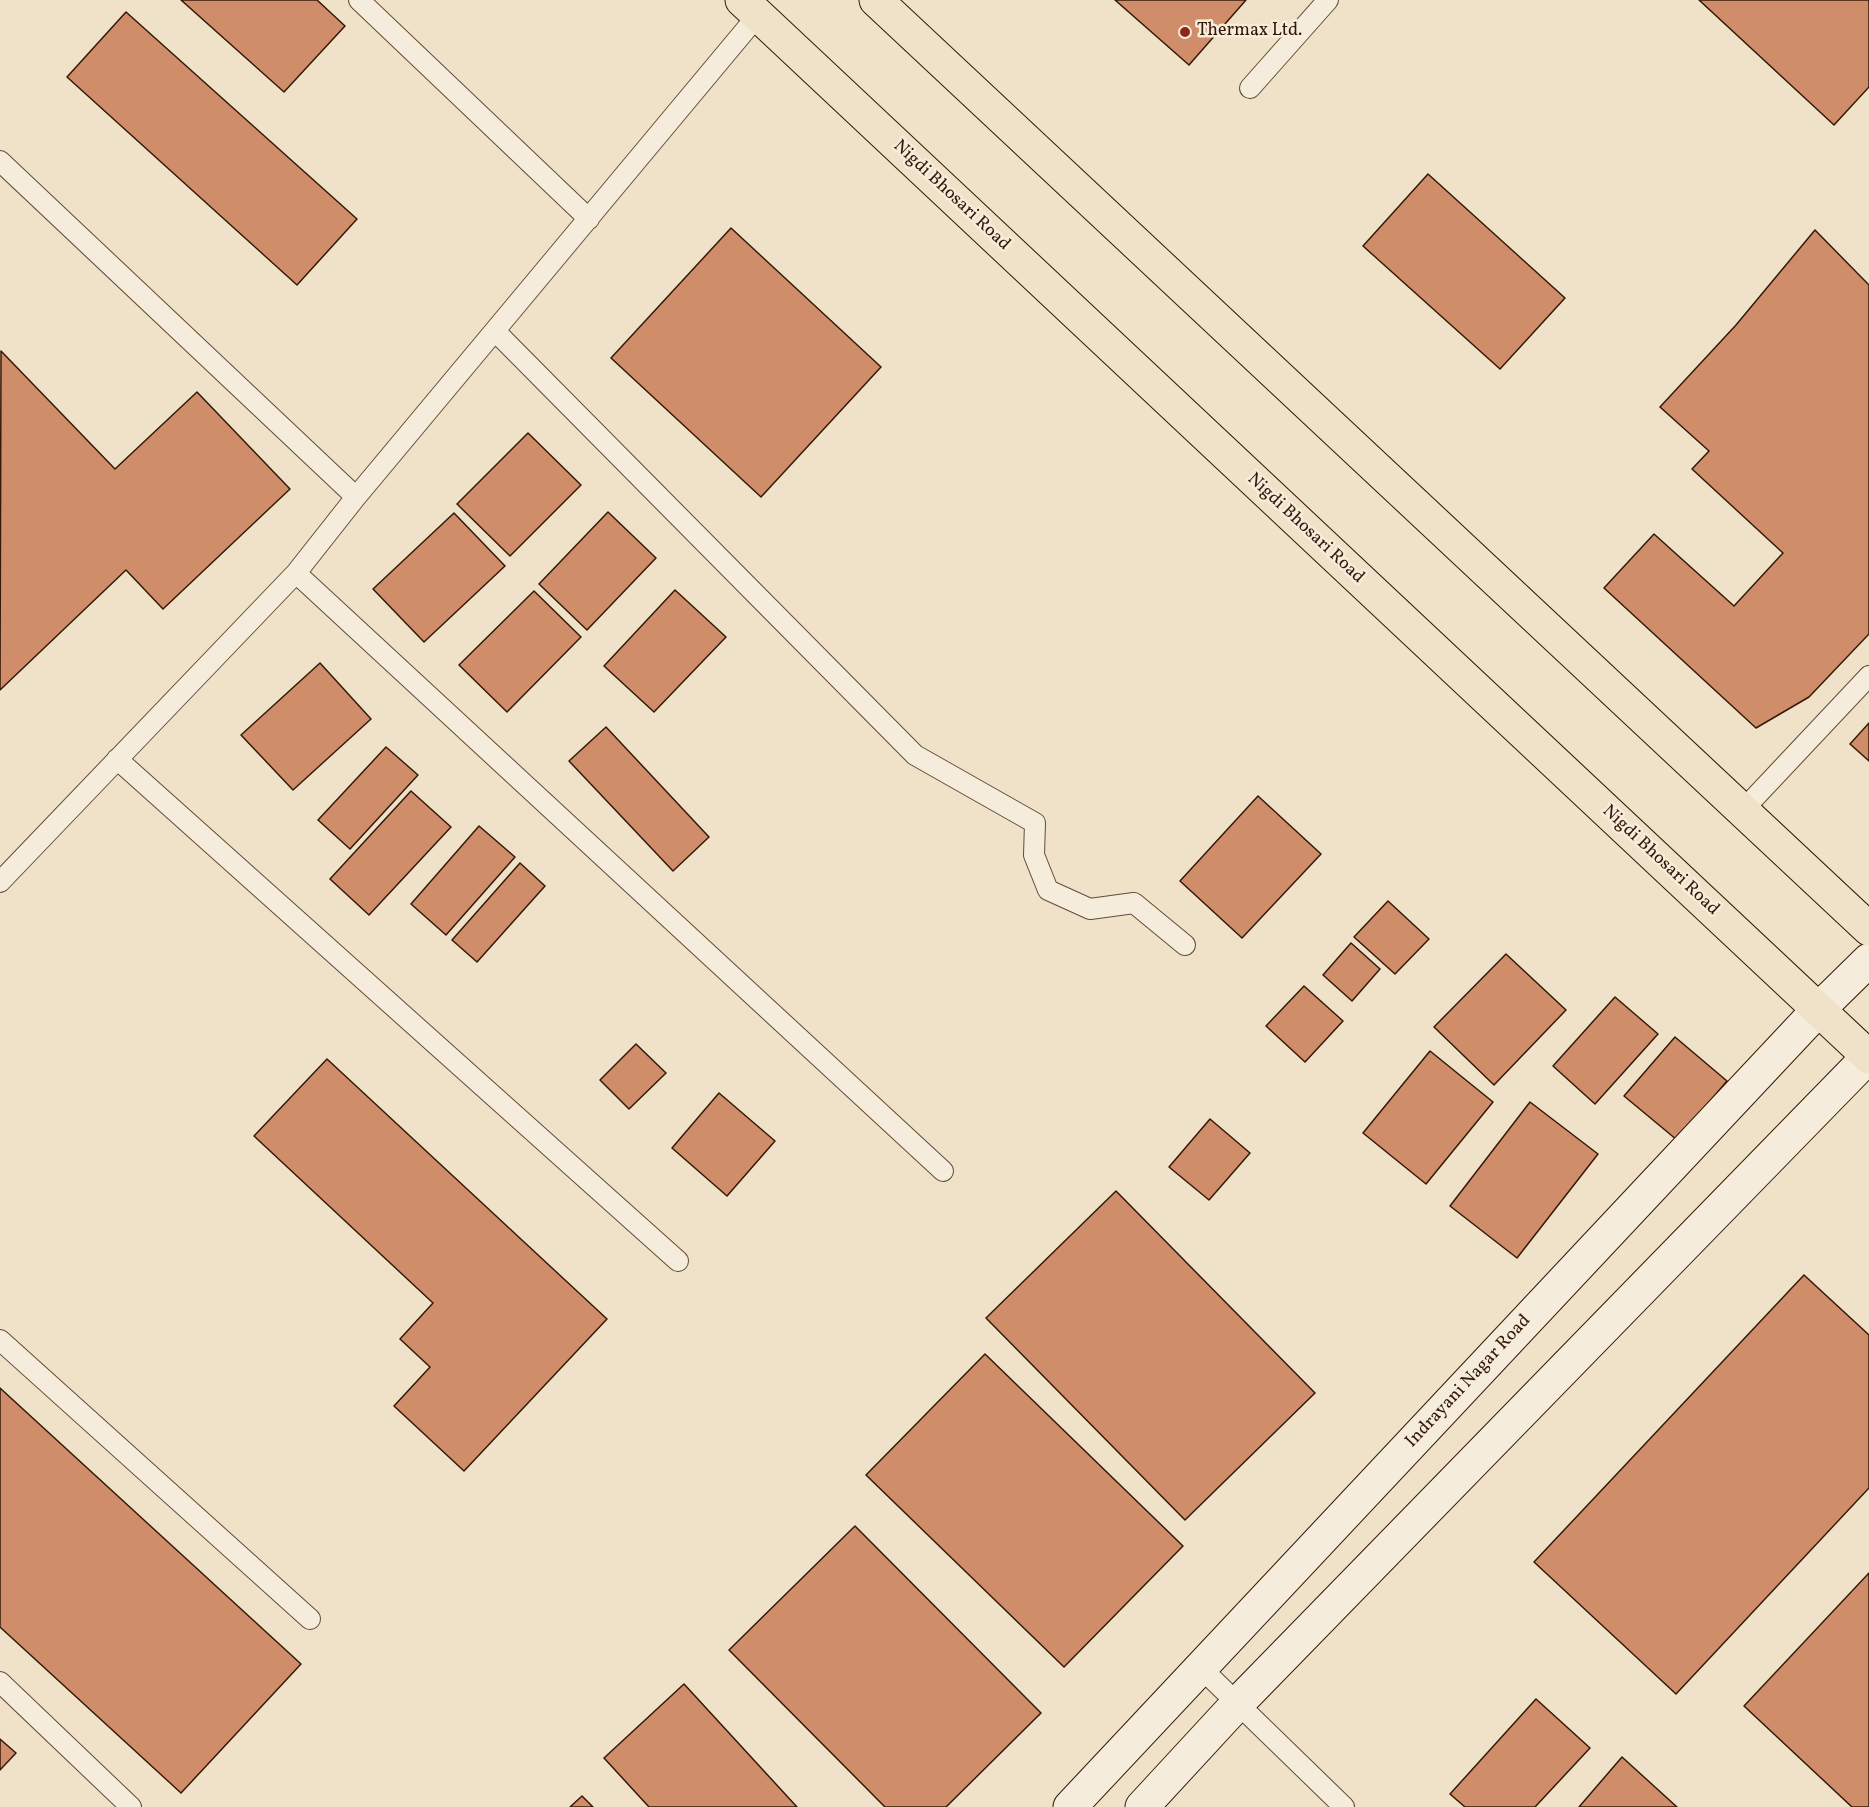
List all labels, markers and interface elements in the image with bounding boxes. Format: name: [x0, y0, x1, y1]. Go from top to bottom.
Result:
place label: Thermax Ltd.: [1197, 21, 1302, 43]
marker: Thermax Ltd.: [1178, 25, 1192, 39]
street label: Nigdi Bhosari Road: [888, 136, 1014, 256]
street label: Nigdi Bhosari Road: [1242, 469, 1368, 589]
street label: Nigdi Bhosari Road: [1597, 801, 1723, 921]
street label: Indrayani Nagar Road: [1402, 1311, 1536, 1453]

